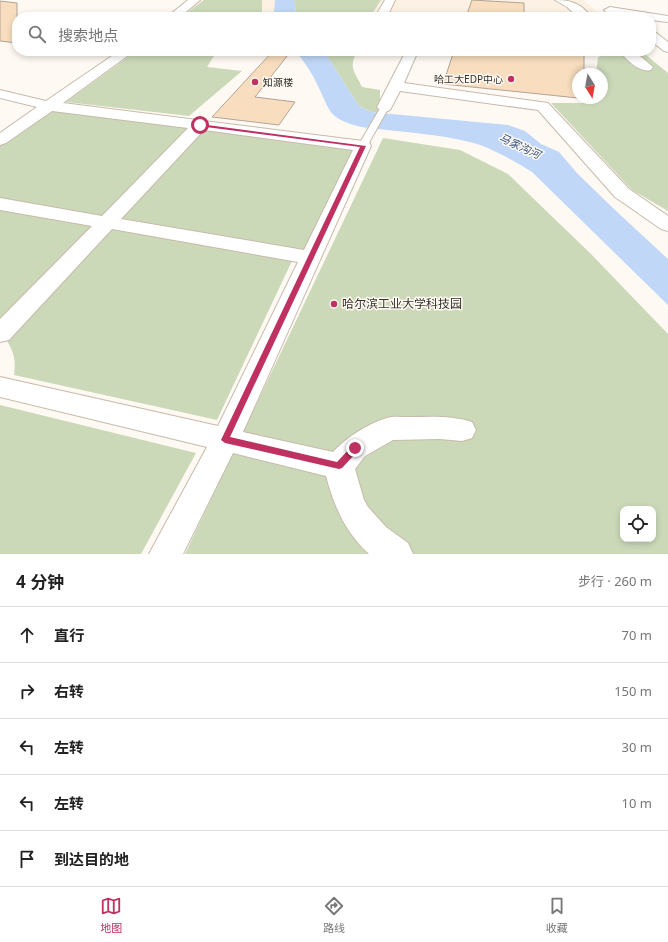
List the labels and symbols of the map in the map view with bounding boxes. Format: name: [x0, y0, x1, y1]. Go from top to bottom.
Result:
north arrow: [572, 68, 608, 104]
place label: 哈工大EDP中心: [434, 72, 503, 86]
marker: 哈工大EDP中心: [506, 74, 516, 84]
place label: 知源楼: [263, 75, 293, 89]
marker: 知源楼: [250, 77, 260, 87]
route start: [191, 116, 209, 134]
water label: 马家沟河: [497, 129, 545, 162]
place label: 哈尔滨工业大学科技园: [342, 295, 462, 312]
marker: 哈尔滨工业大学科技园: [329, 299, 339, 309]
route end: [346, 439, 364, 457]

